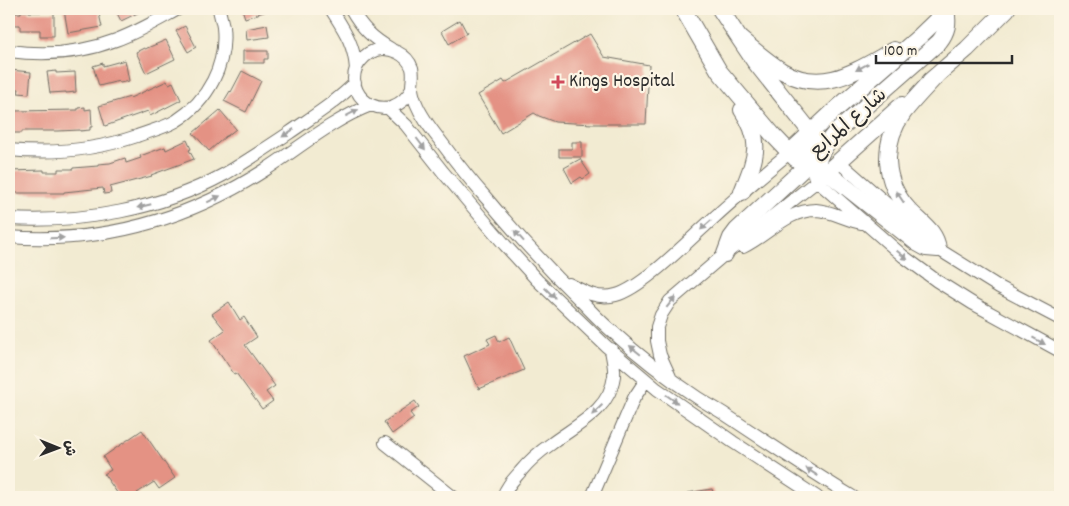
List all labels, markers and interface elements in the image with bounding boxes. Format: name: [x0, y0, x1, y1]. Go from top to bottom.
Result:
scale bar: [876, 32, 1013, 64]
text: 100 m: [884, 41, 917, 63]
one-way arrow: [855, 63, 869, 71]
place label: Kings Hospital: [569, 68, 675, 96]
marker: Kings Hospital: [551, 75, 565, 89]
street label: شارع المرابع: [804, 82, 894, 166]
one-way arrow: [344, 109, 359, 117]
one-way arrow: [281, 128, 295, 138]
one-way arrow: [416, 137, 426, 150]
one-way arrow: [895, 190, 904, 204]
one-way arrow: [207, 195, 221, 203]
one-way arrow: [136, 202, 151, 210]
one-way arrow: [699, 219, 712, 230]
one-way arrow: [513, 231, 525, 243]
one-way arrow: [50, 234, 66, 242]
one-way arrow: [895, 249, 908, 260]
one-way arrow: [544, 287, 556, 299]
one-way arrow: [665, 296, 676, 309]
one-way arrow: [1032, 337, 1047, 345]
one-way arrow: [629, 344, 641, 356]
one-way arrow: [665, 394, 679, 404]
one-way arrow: [591, 404, 603, 416]
north arrow: [32, 424, 82, 474]
text: ش: [59, 440, 79, 456]
one-way arrow: [805, 467, 818, 477]

